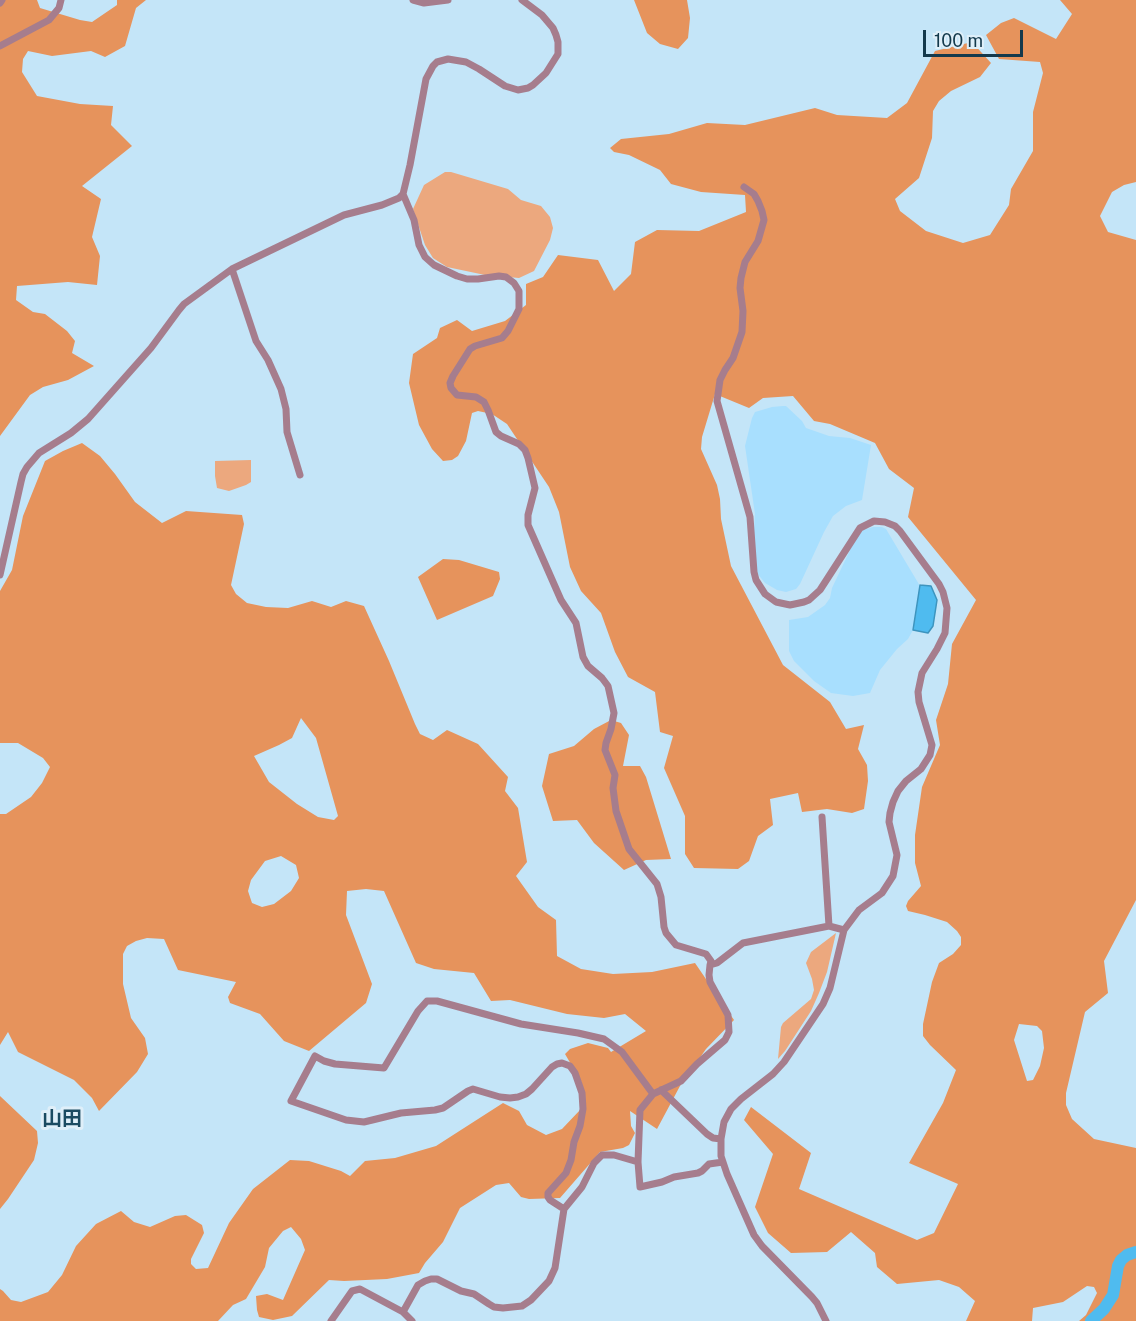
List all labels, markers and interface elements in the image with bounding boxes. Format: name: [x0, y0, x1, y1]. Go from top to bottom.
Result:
scale bar: [926, 18, 1026, 56]
text: 100 m: [934, 30, 983, 51]
district label: 山田: [42, 1107, 82, 1131]

